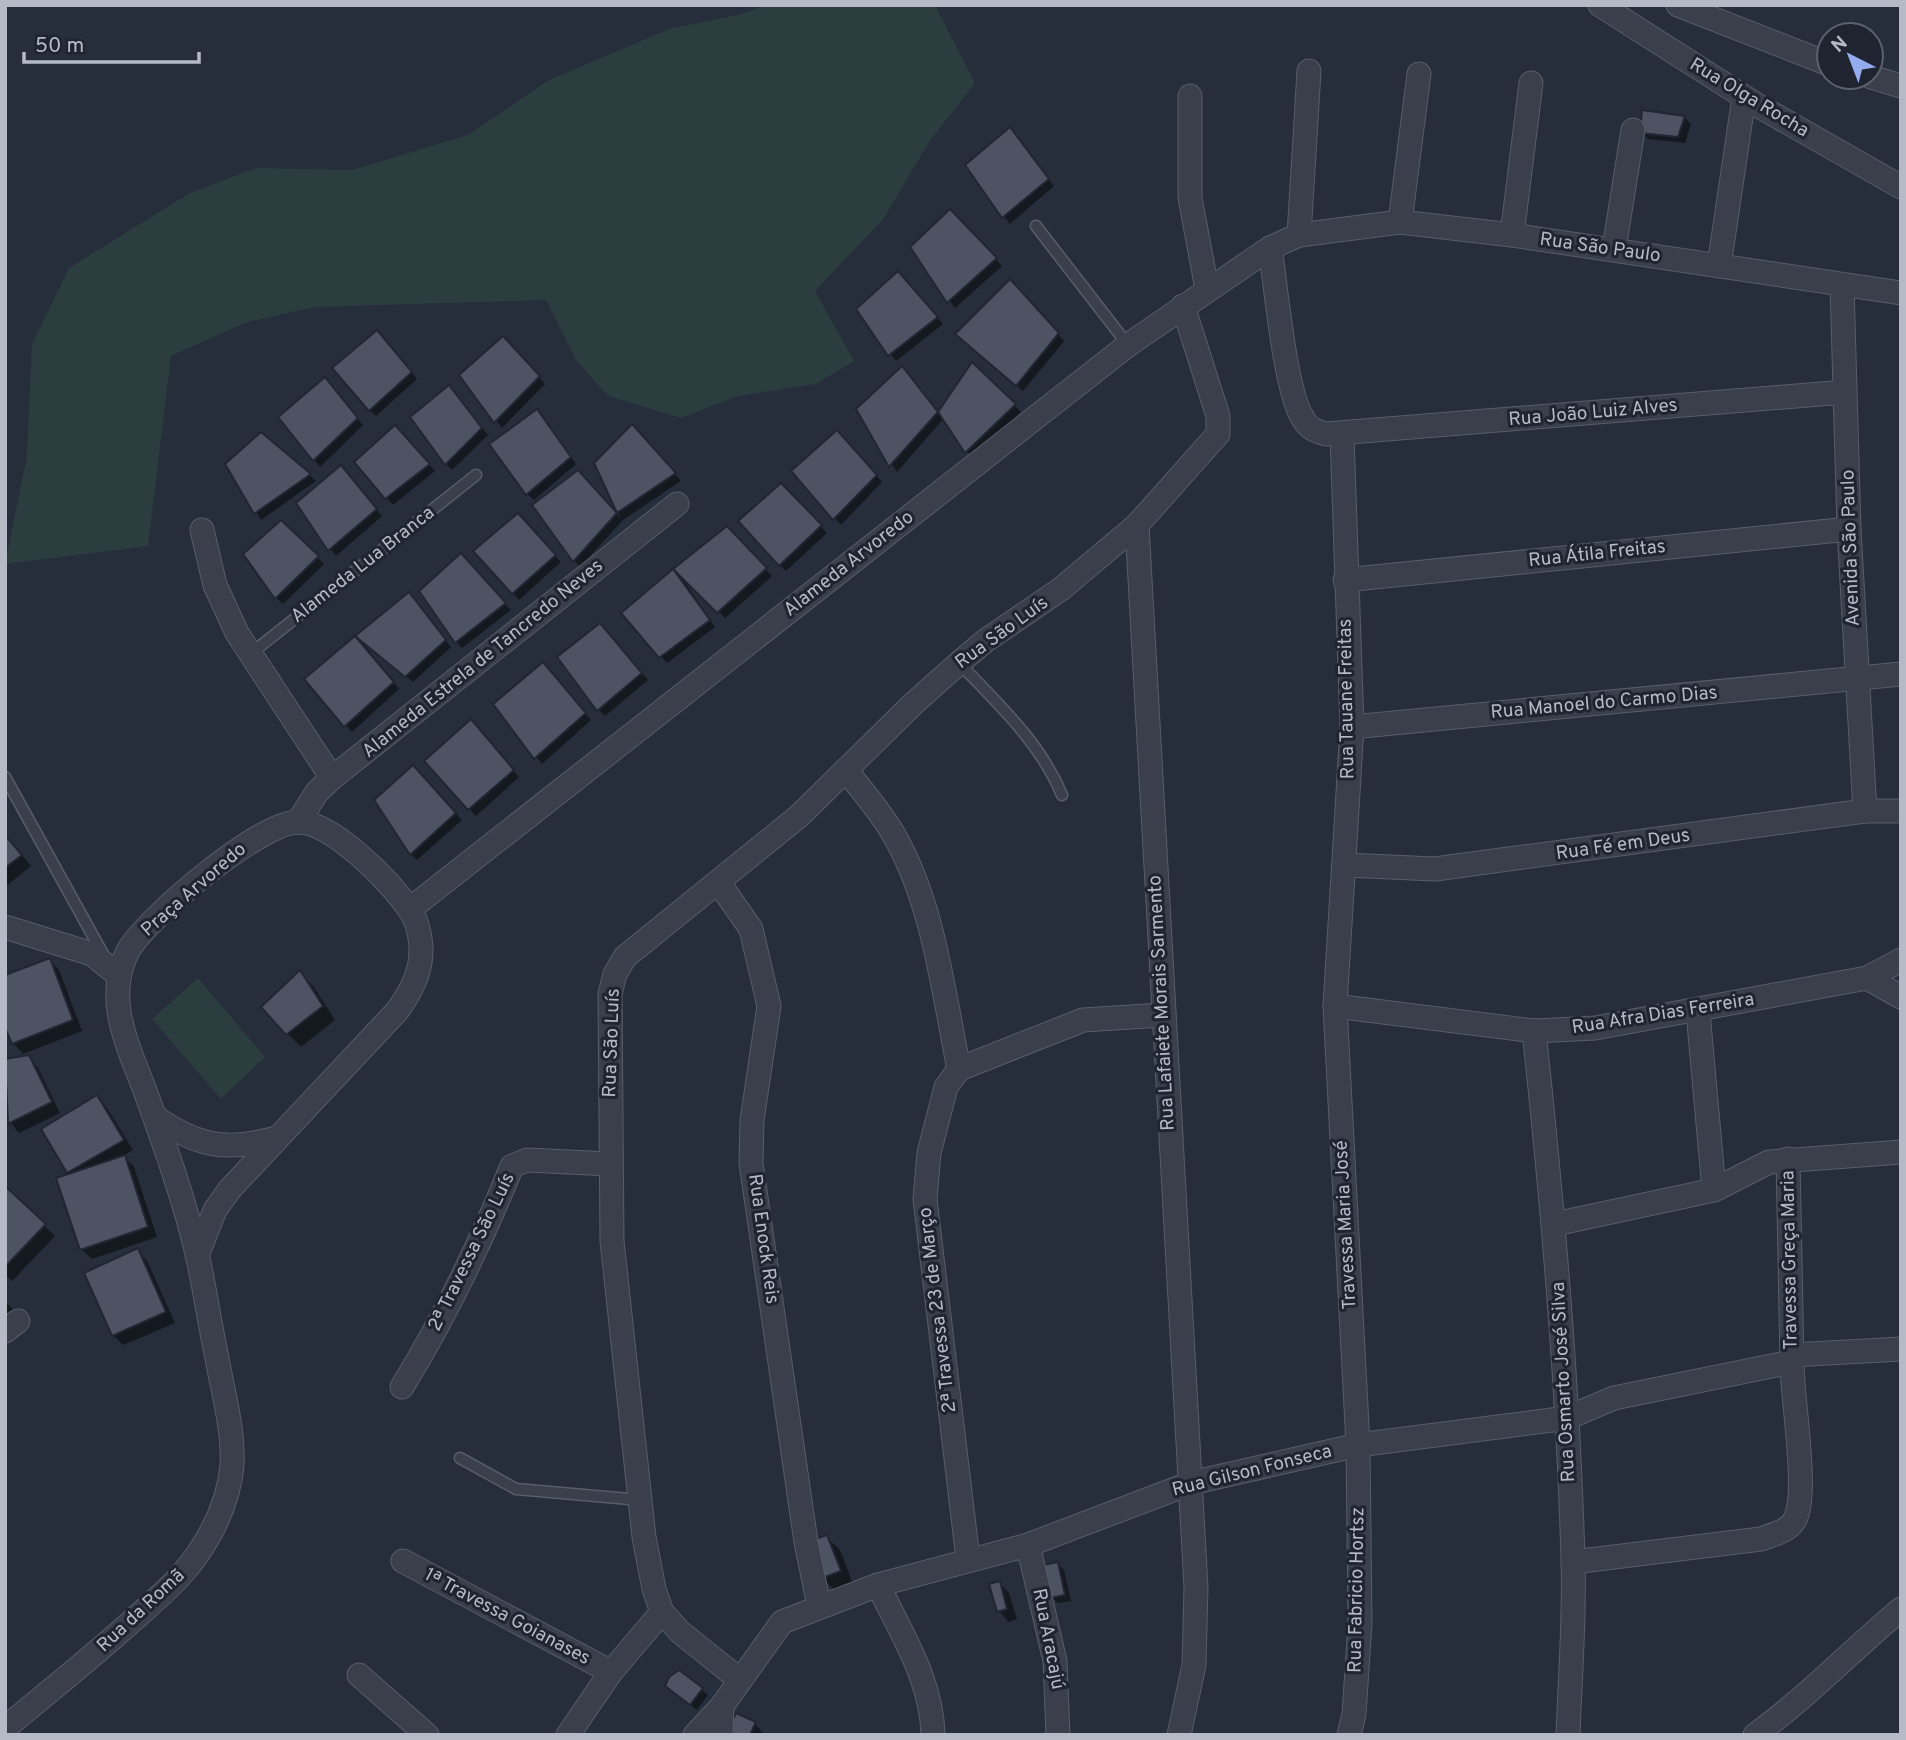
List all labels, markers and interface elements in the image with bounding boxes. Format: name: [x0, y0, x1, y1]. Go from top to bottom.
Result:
scale bar: [24, 21, 200, 65]
north arrow: [1815, 21, 1885, 91]
text: N: [1827, 31, 1853, 58]
text: 50 m: [35, 33, 84, 60]
street label: Rua Olga Rocha: [1685, 53, 1813, 143]
street label: Rua São Paulo: [1538, 228, 1662, 268]
street label: Rua João Luiz Alves: [1507, 394, 1679, 432]
street label: Avenida São Paulo: [1836, 469, 1866, 627]
street label: Alameda Lua Branca: [286, 501, 440, 629]
street label: Alameda Arvoredo: [779, 506, 919, 622]
street label: Rua Átila Freitas: [1527, 534, 1667, 573]
street label: Alameda Estrela de Tancredo Neves: [358, 554, 608, 764]
street label: Rua São Luís: [951, 591, 1053, 675]
street label: Rua Tauane Freitas: [1334, 619, 1360, 779]
street label: Rua Manoel do Carmo Dias: [1489, 681, 1719, 725]
street label: Rua Fé em Deus: [1554, 824, 1692, 866]
street label: Praça Arvoredo: [136, 838, 252, 942]
street label: Rua Lafaiete Morais Sarmento: [1143, 875, 1181, 1131]
street label: Rua São Luís: [598, 988, 626, 1098]
street label: Rua Afra Dias Ferreira: [1570, 988, 1756, 1040]
street label: Travessa Maria José: [1330, 1140, 1362, 1310]
street label: 2ª Travessa São Luís: [423, 1169, 521, 1335]
street label: Travessa Greça Maria: [1776, 1170, 1804, 1350]
street label: Rua Enock Reis: [742, 1172, 784, 1306]
street label: 2ª Travessa 23 de Março: [913, 1206, 963, 1414]
street label: Rua Osmarto José Silva: [1547, 1281, 1581, 1483]
street label: Rua Gilson Fonseca: [1170, 1440, 1334, 1502]
street label: Rua Fabricio Hortsz: [1344, 1507, 1370, 1673]
street label: 1ª Travessa Goianases: [420, 1563, 594, 1671]
street label: Rua da Romã: [92, 1564, 190, 1658]
street label: Rua Aracajú: [1026, 1586, 1070, 1692]

